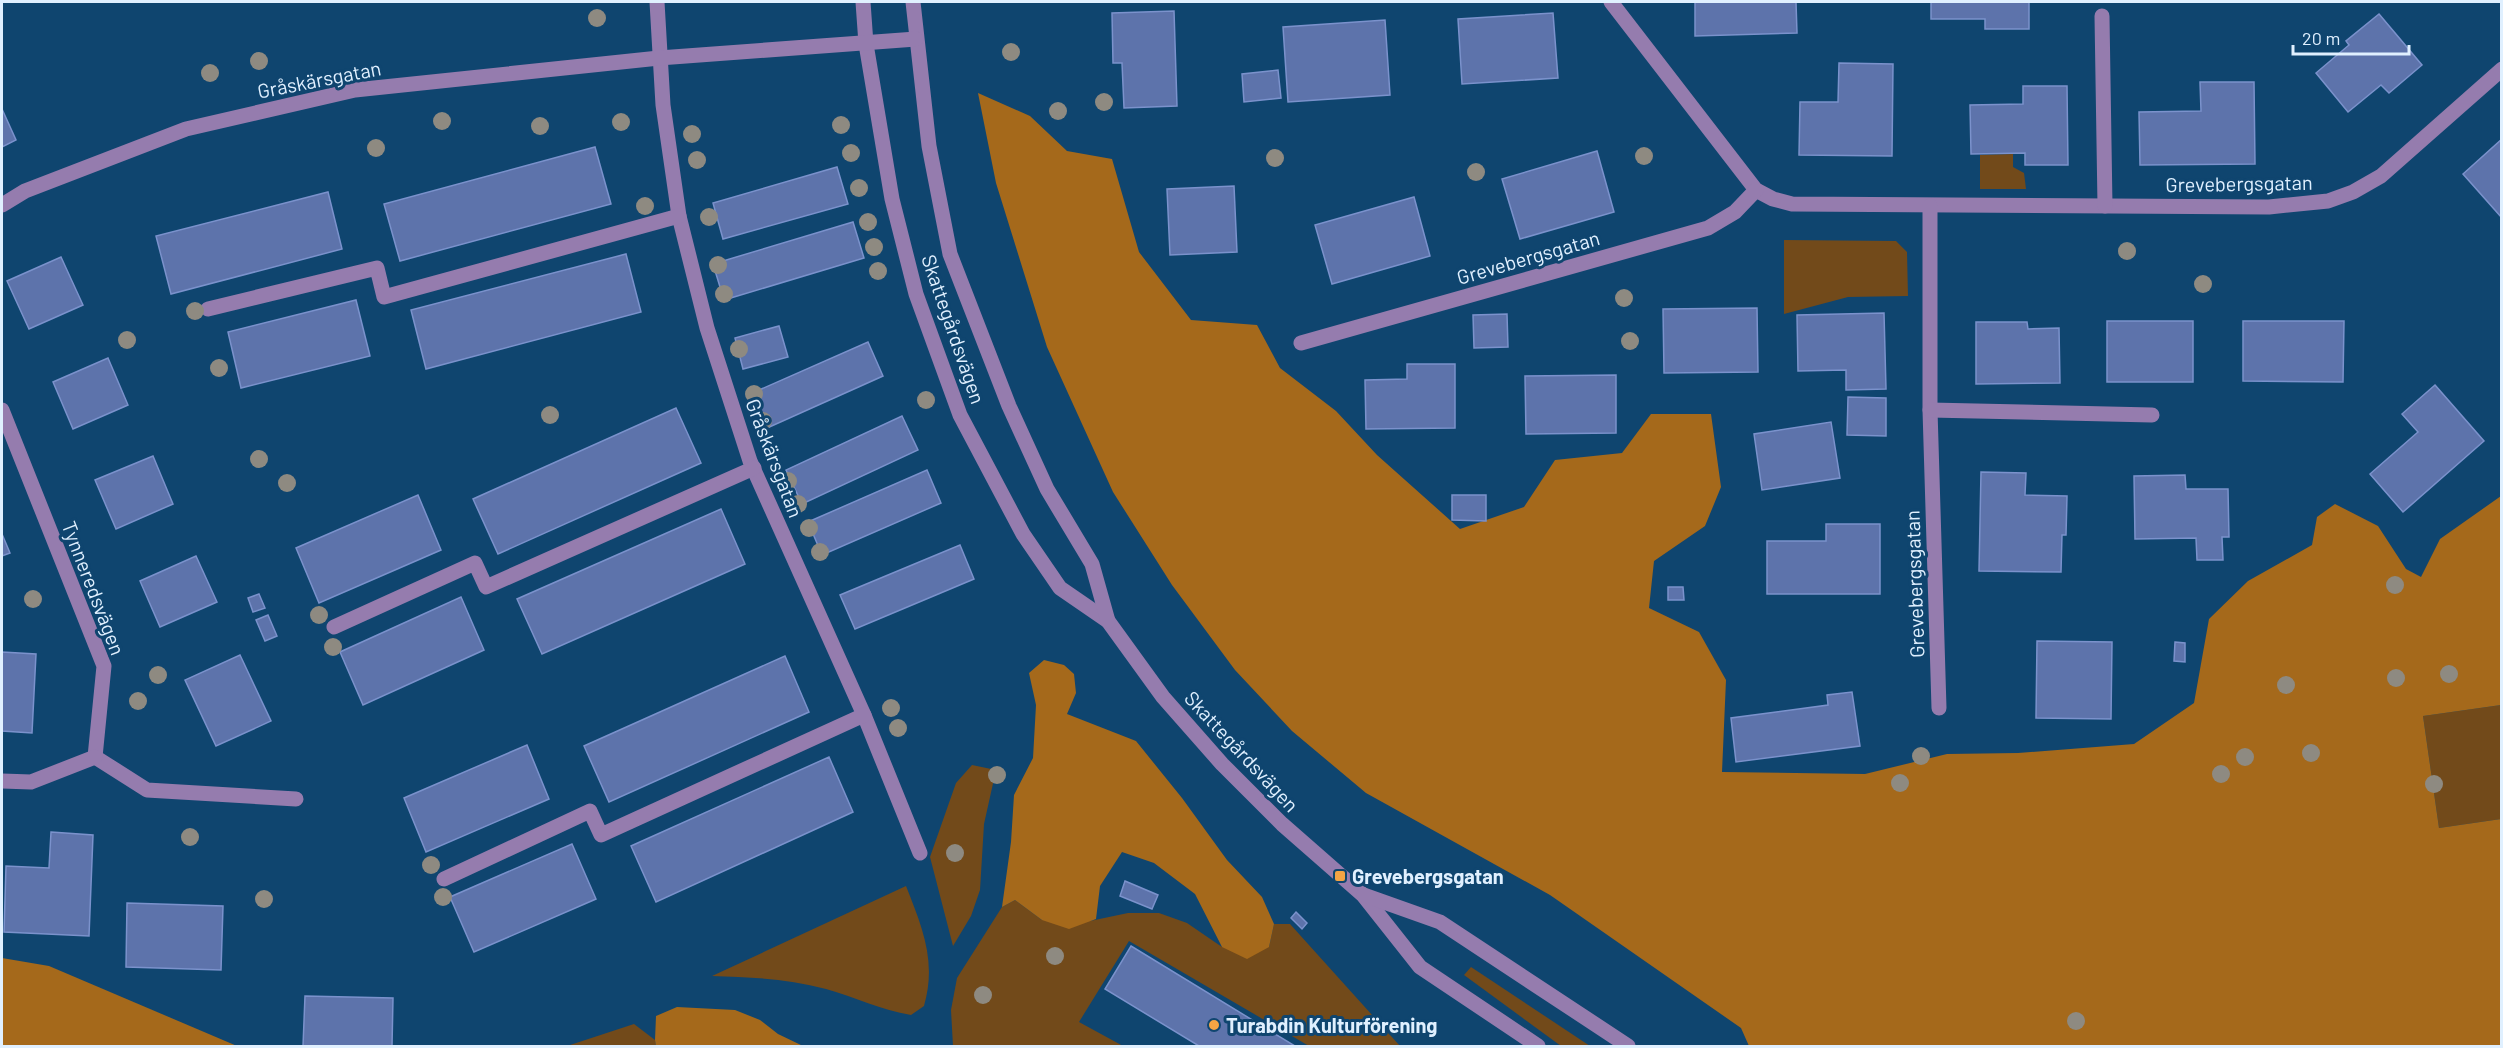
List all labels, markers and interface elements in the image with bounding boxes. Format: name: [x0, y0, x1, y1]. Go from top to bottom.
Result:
scale bar: [2293, 18, 2408, 56]
text: 20 m: [2302, 27, 2340, 49]
street label: Gråskärsgatan: [255, 55, 383, 103]
street label: Grevebergsgatan: [2165, 170, 2313, 196]
street label: Grevebergsgatan: [1454, 225, 1602, 289]
street label: Skattegårdsvägen: [917, 251, 991, 407]
street label: Gråskärsgatan: [741, 395, 809, 521]
street label: Grevebergsgatan: [1899, 510, 1929, 658]
street label: Tynneredsvägen: [57, 518, 131, 658]
street label: Skattegårdsvägen: [1180, 686, 1304, 816]
place label: Grevebergsgatan: [1352, 864, 1504, 888]
marker: Grevebergsgatan: [1333, 869, 1347, 883]
place label: Turabdin Kulturförening: [1226, 1013, 1437, 1037]
marker: Turabdin Kulturförening: [1207, 1018, 1221, 1032]

